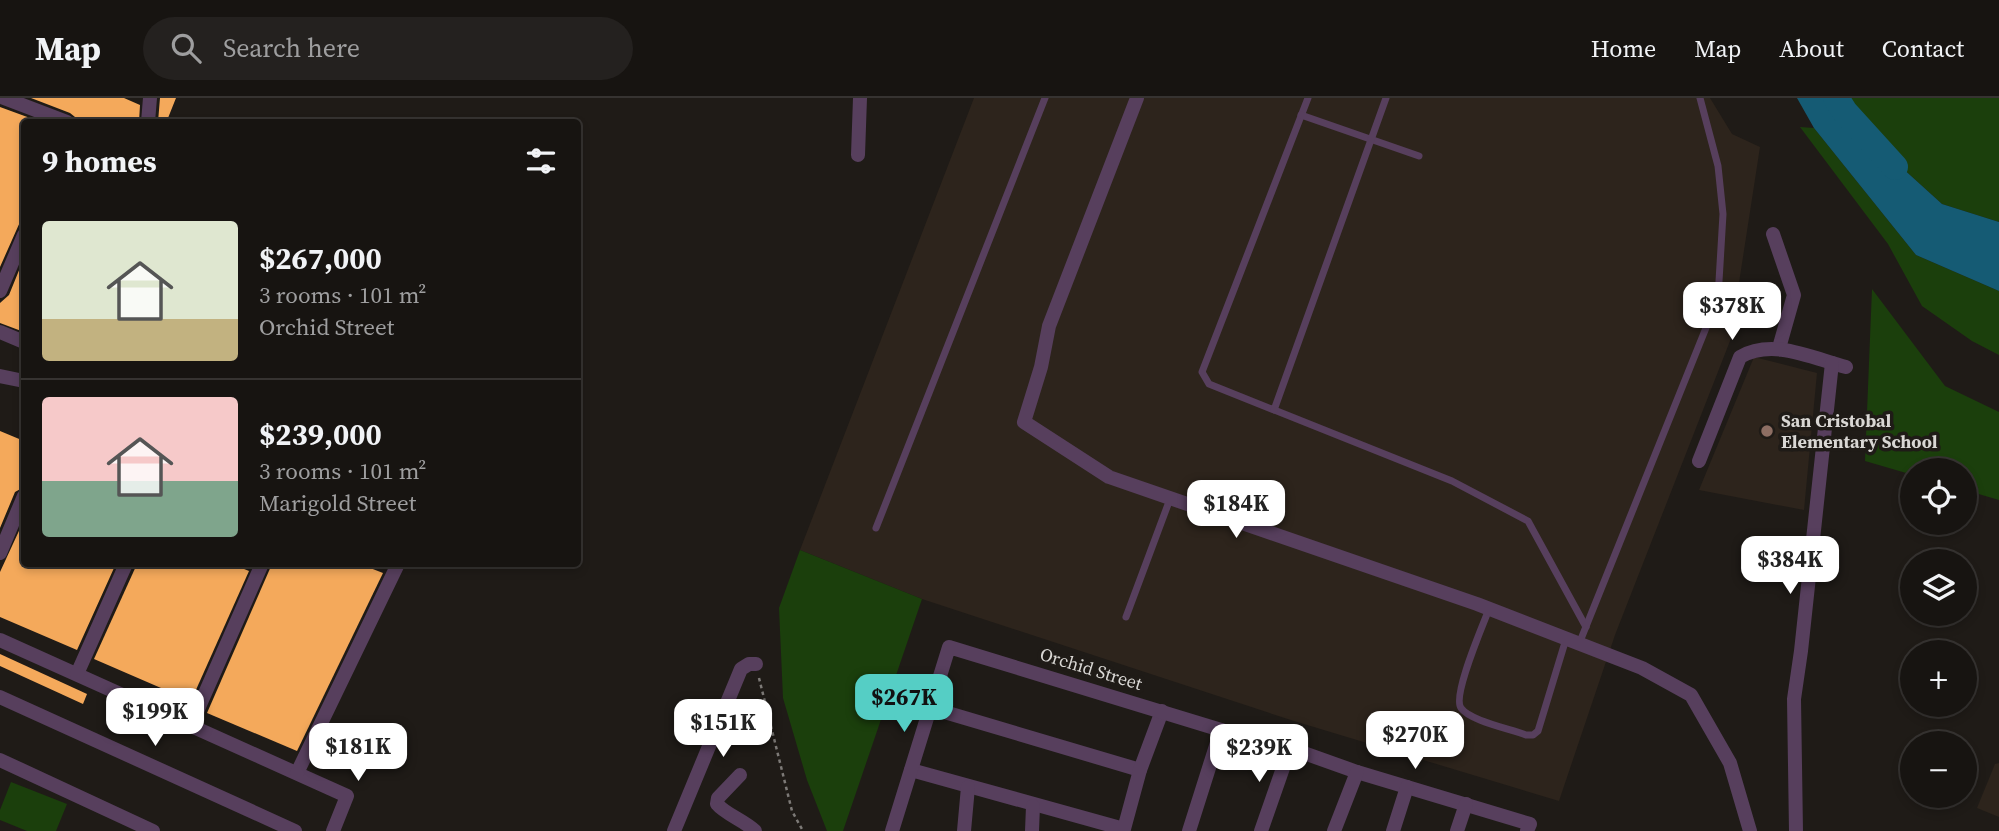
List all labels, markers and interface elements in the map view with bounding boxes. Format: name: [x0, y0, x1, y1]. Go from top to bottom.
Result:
search box: [143, 17, 633, 80]
text: Map: [35, 26, 101, 71]
icon: search: [167, 29, 205, 67]
text: Search here: [223, 30, 360, 66]
text: Home: [1591, 32, 1656, 65]
text: Map: [1694, 32, 1741, 65]
text: About: [1779, 32, 1844, 65]
text: Contact: [1882, 32, 1964, 65]
text: 9 homes: [42, 141, 157, 182]
icon: filters: [522, 142, 560, 180]
text: $267,000: [259, 238, 382, 279]
icon: home: [98, 249, 182, 333]
text: 3 rooms · 101 m²: [259, 279, 426, 311]
pin: $378K: [1683, 282, 1781, 342]
text: $378K: [1699, 289, 1765, 321]
text: Orchid Street: [259, 311, 394, 343]
place label: San Cristobal Elementary School: [1781, 408, 1938, 454]
text: $239,000: [259, 414, 382, 455]
marker: San Cristobal Elementary School: [1759, 423, 1775, 439]
icon: home: [98, 425, 182, 509]
text: 3 rooms · 101 m²: [259, 455, 426, 487]
map controls: [1900, 458, 1977, 808]
button: locate: [1900, 458, 1977, 535]
pin: $184K: [1187, 480, 1285, 540]
text: Marigold Street: [259, 487, 416, 519]
text: $184K: [1203, 487, 1269, 519]
pin: $384K: [1741, 536, 1839, 596]
text: $384K: [1757, 543, 1823, 575]
button: layers: [1900, 549, 1977, 626]
button: +: [1900, 640, 1977, 717]
street label: Orchid Street: [1037, 641, 1146, 696]
pin: $267K: [855, 674, 953, 734]
text: $267K: [871, 681, 937, 713]
pin: $199K: [106, 688, 204, 748]
text: $199K: [122, 695, 188, 727]
pin: $151K: [674, 700, 772, 759]
text: $151K: [690, 706, 756, 738]
pin: $270K: [1366, 712, 1464, 771]
text: $270K: [1382, 718, 1448, 750]
pin: $181K: [309, 724, 407, 783]
pin: $239K: [1210, 724, 1308, 784]
text: $181K: [325, 730, 391, 762]
text: $239K: [1226, 731, 1292, 763]
button: −: [1900, 731, 1977, 808]

